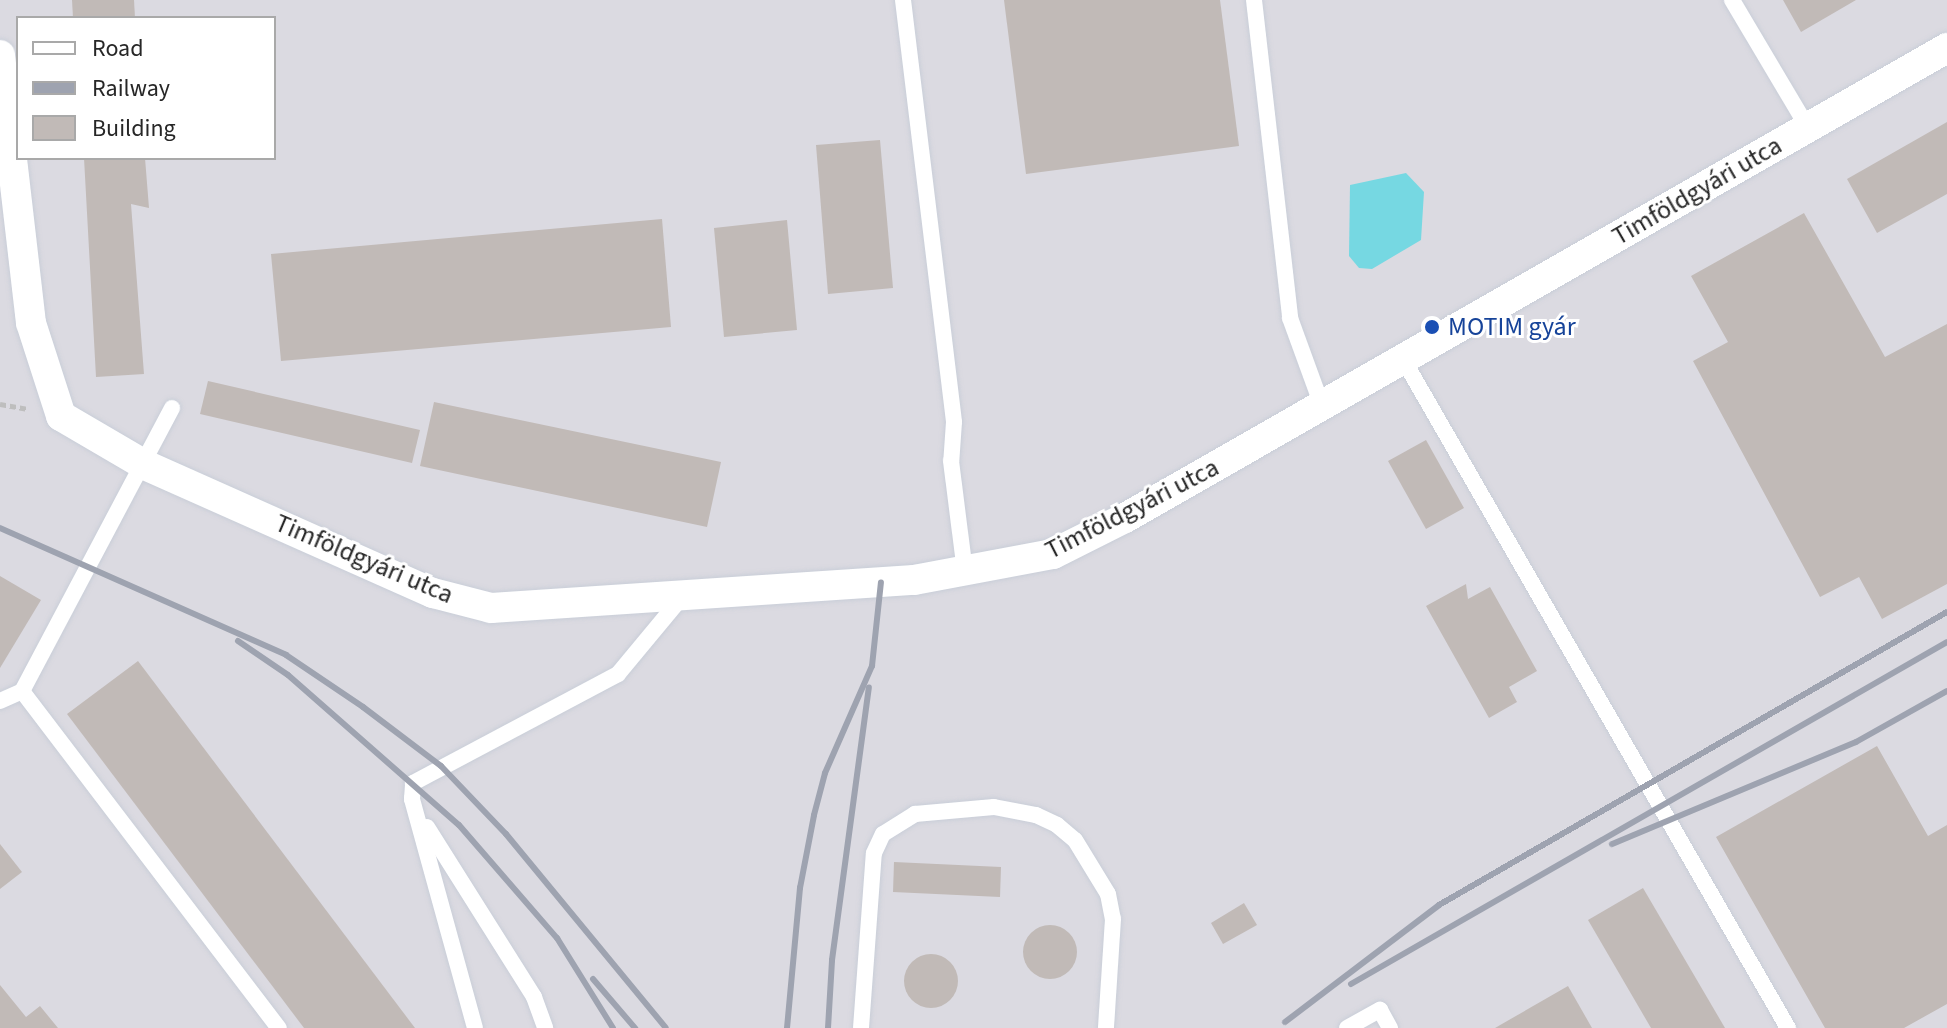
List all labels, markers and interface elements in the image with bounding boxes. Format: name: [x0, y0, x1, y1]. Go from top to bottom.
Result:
legend: [16, 16, 276, 160]
text: Road: [92, 31, 144, 66]
text: Railway: [92, 71, 170, 106]
text: Building: [92, 111, 176, 146]
street label: Timföldgyári utca: [1607, 130, 1787, 252]
place label: MOTIM gyár: [1448, 311, 1576, 343]
marker: MOTIM gyár: [1423, 318, 1441, 336]
street label: Timföldgyári utca: [1040, 452, 1224, 566]
street label: Timföldgyári utca: [270, 507, 458, 611]

